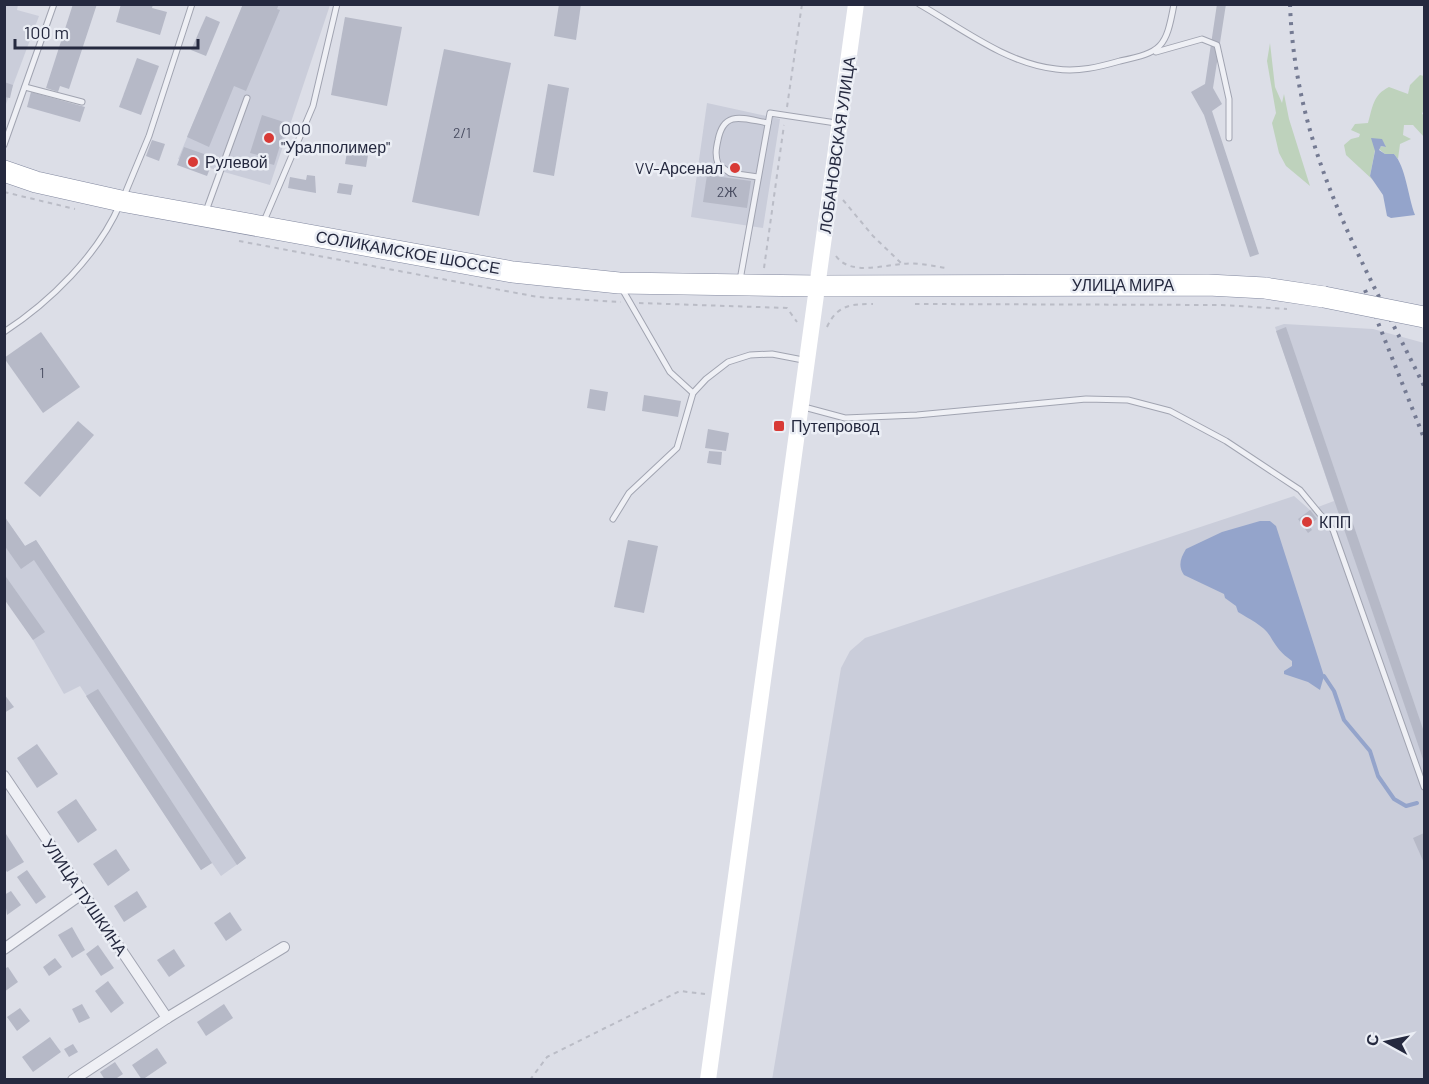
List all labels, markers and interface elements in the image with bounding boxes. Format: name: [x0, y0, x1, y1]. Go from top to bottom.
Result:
scale bar: [15, 12, 198, 50]
text: 100 m: [24, 21, 69, 43]
street label: ЛОБАНОВСКАЯ УЛИЦА: [815, 55, 858, 235]
place label: OOO "Уралполимер": [281, 119, 390, 156]
house number: 2/1: [453, 124, 471, 141]
marker: OOO "Уралполимер": [262, 131, 276, 145]
place label: Рулевой: [205, 152, 268, 171]
marker: Рулевой: [186, 155, 200, 169]
place label: VV-Арсенал: [635, 158, 723, 177]
marker: VV-Арсенал: [728, 161, 742, 175]
house number: 2Ж: [717, 183, 737, 200]
street label: СОЛИКАМСКОЕ ШОССЕ: [315, 226, 502, 277]
street label: УЛИЦА МИРА: [1072, 275, 1175, 294]
house number: 1: [40, 364, 44, 381]
place label: Путепровод: [791, 416, 880, 435]
marker: Путепровод: [772, 419, 786, 433]
place label: КПП: [1319, 512, 1351, 531]
marker: КПП: [1300, 515, 1314, 529]
street label: УЛИЦА ПУШКИНА: [39, 835, 132, 959]
north arrow: [1357, 1012, 1417, 1072]
text: С: [1361, 1032, 1382, 1047]

